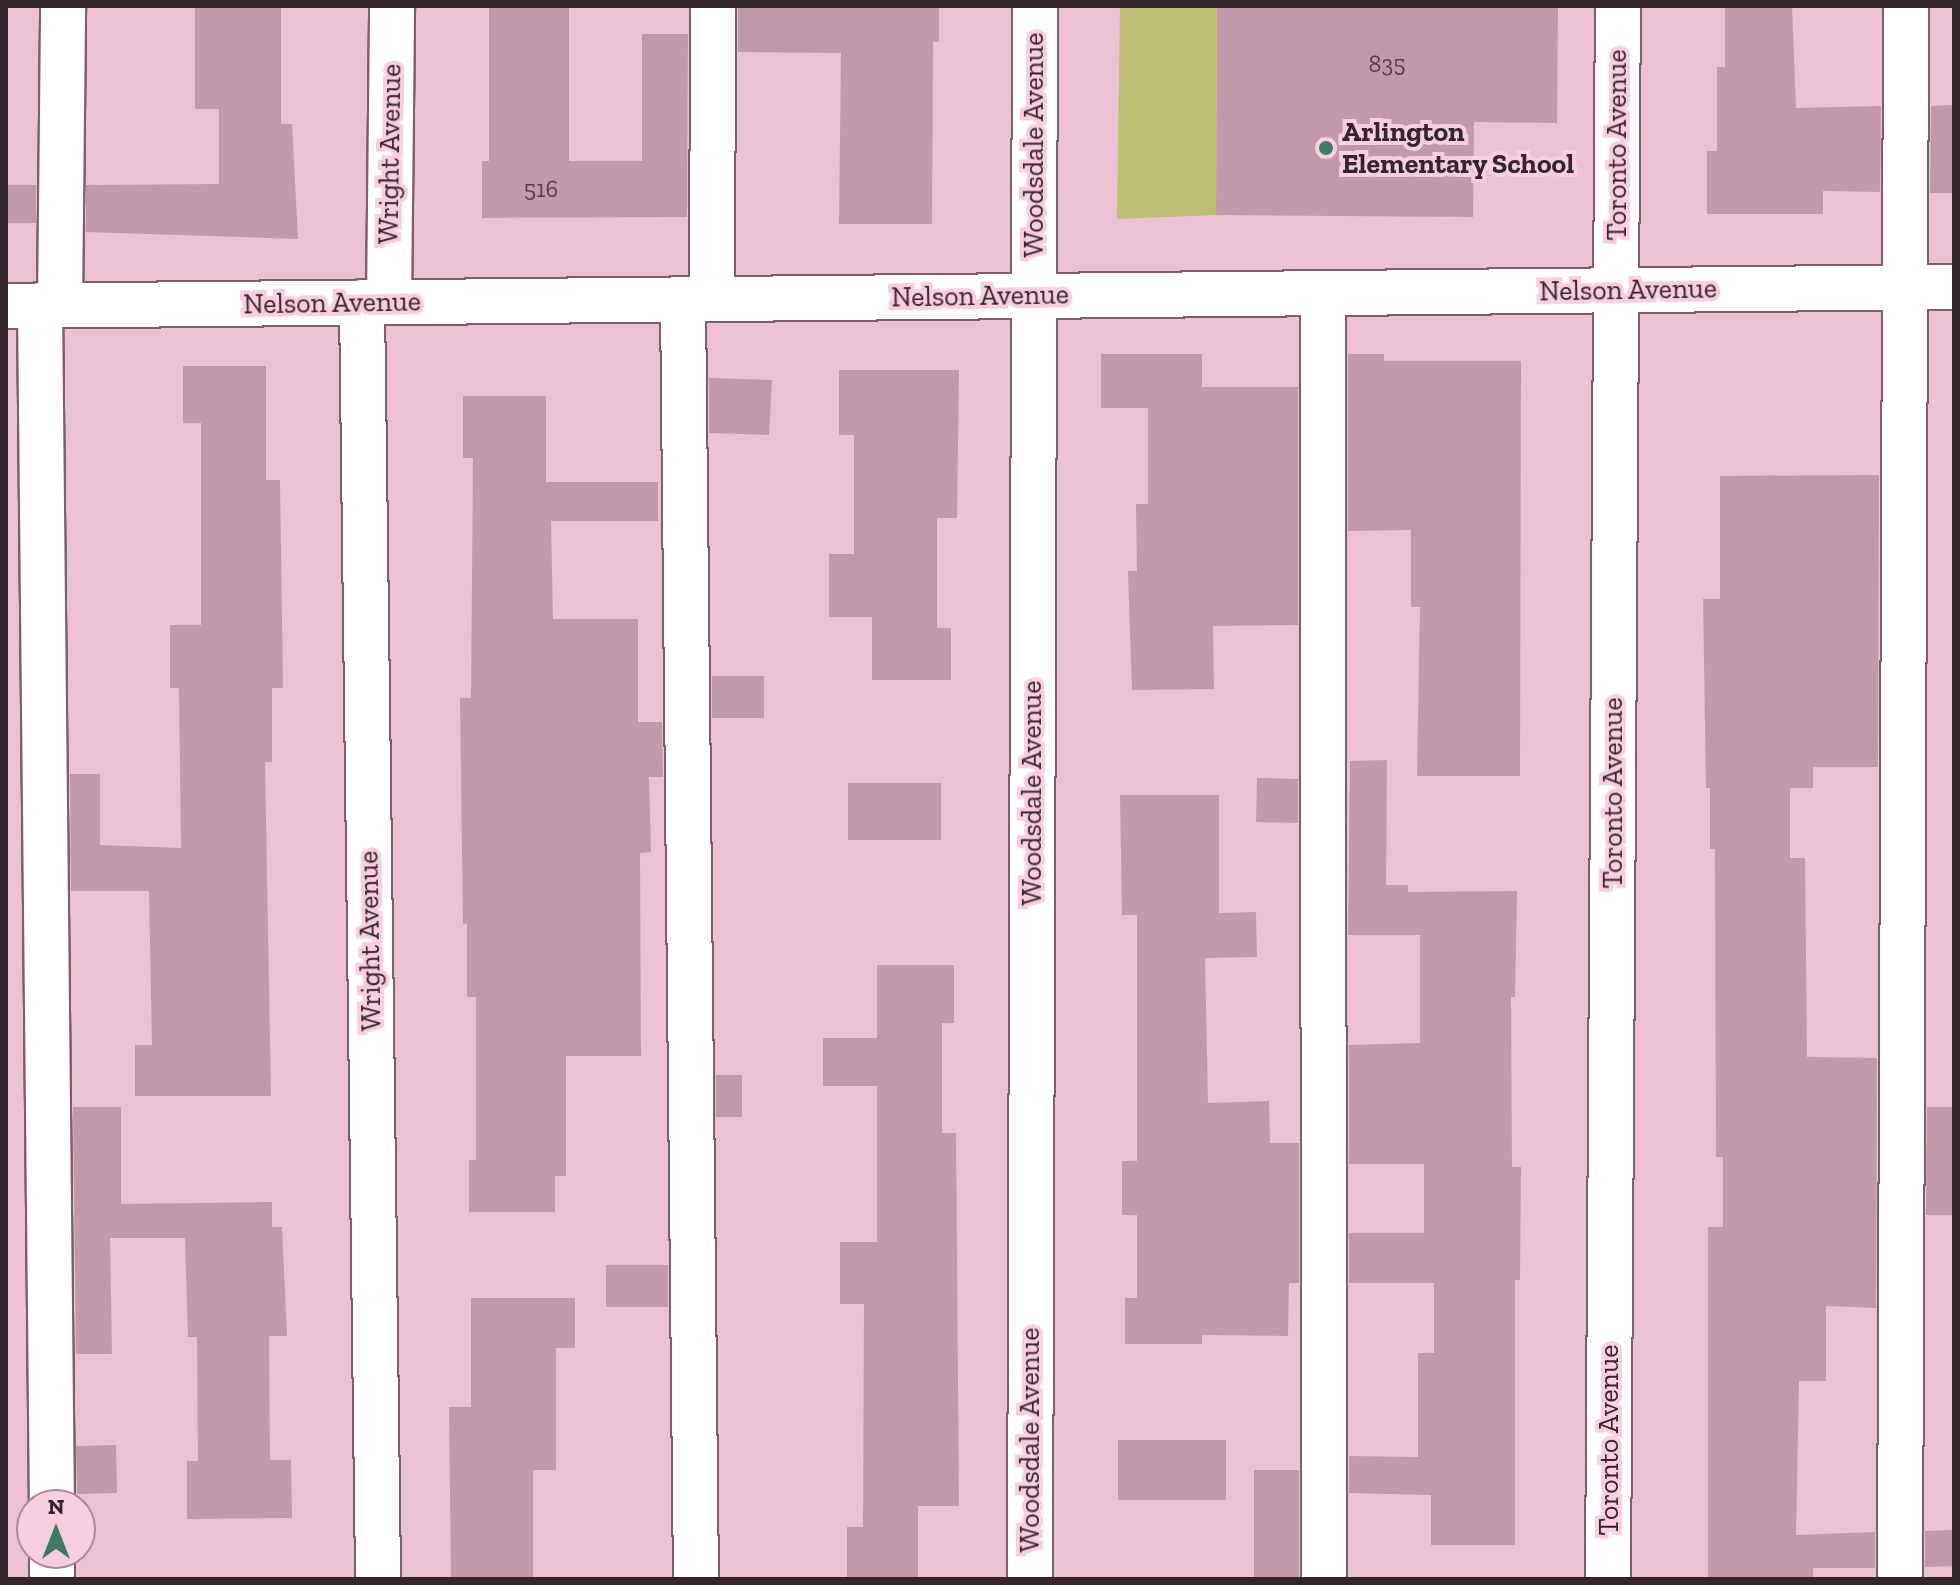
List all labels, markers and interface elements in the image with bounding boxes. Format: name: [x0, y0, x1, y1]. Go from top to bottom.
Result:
street label: Woodsdale Avenue: [1017, 32, 1051, 258]
street label: Toronto Avenue: [1600, 49, 1634, 241]
house number: 835: [1369, 50, 1405, 78]
street label: Wright Avenue: [372, 63, 408, 245]
place label: Arlington Elementary School: [1342, 115, 1575, 181]
marker: Arlington Elementary School: [1317, 139, 1335, 157]
house number: 516: [524, 175, 558, 203]
street label: Nelson Avenue: [1539, 272, 1717, 308]
street label: Nelson Avenue: [891, 278, 1069, 314]
street label: Nelson Avenue: [243, 285, 421, 321]
street label: Woodsdale Avenue: [1015, 680, 1049, 906]
street label: Toronto Avenue: [1596, 697, 1630, 889]
street label: Wright Avenue: [352, 850, 388, 1032]
street label: Woodsdale Avenue: [1013, 1327, 1047, 1553]
street label: Toronto Avenue: [1592, 1344, 1626, 1536]
north arrow: [16, 1489, 96, 1569]
text: N: [48, 1493, 64, 1520]

